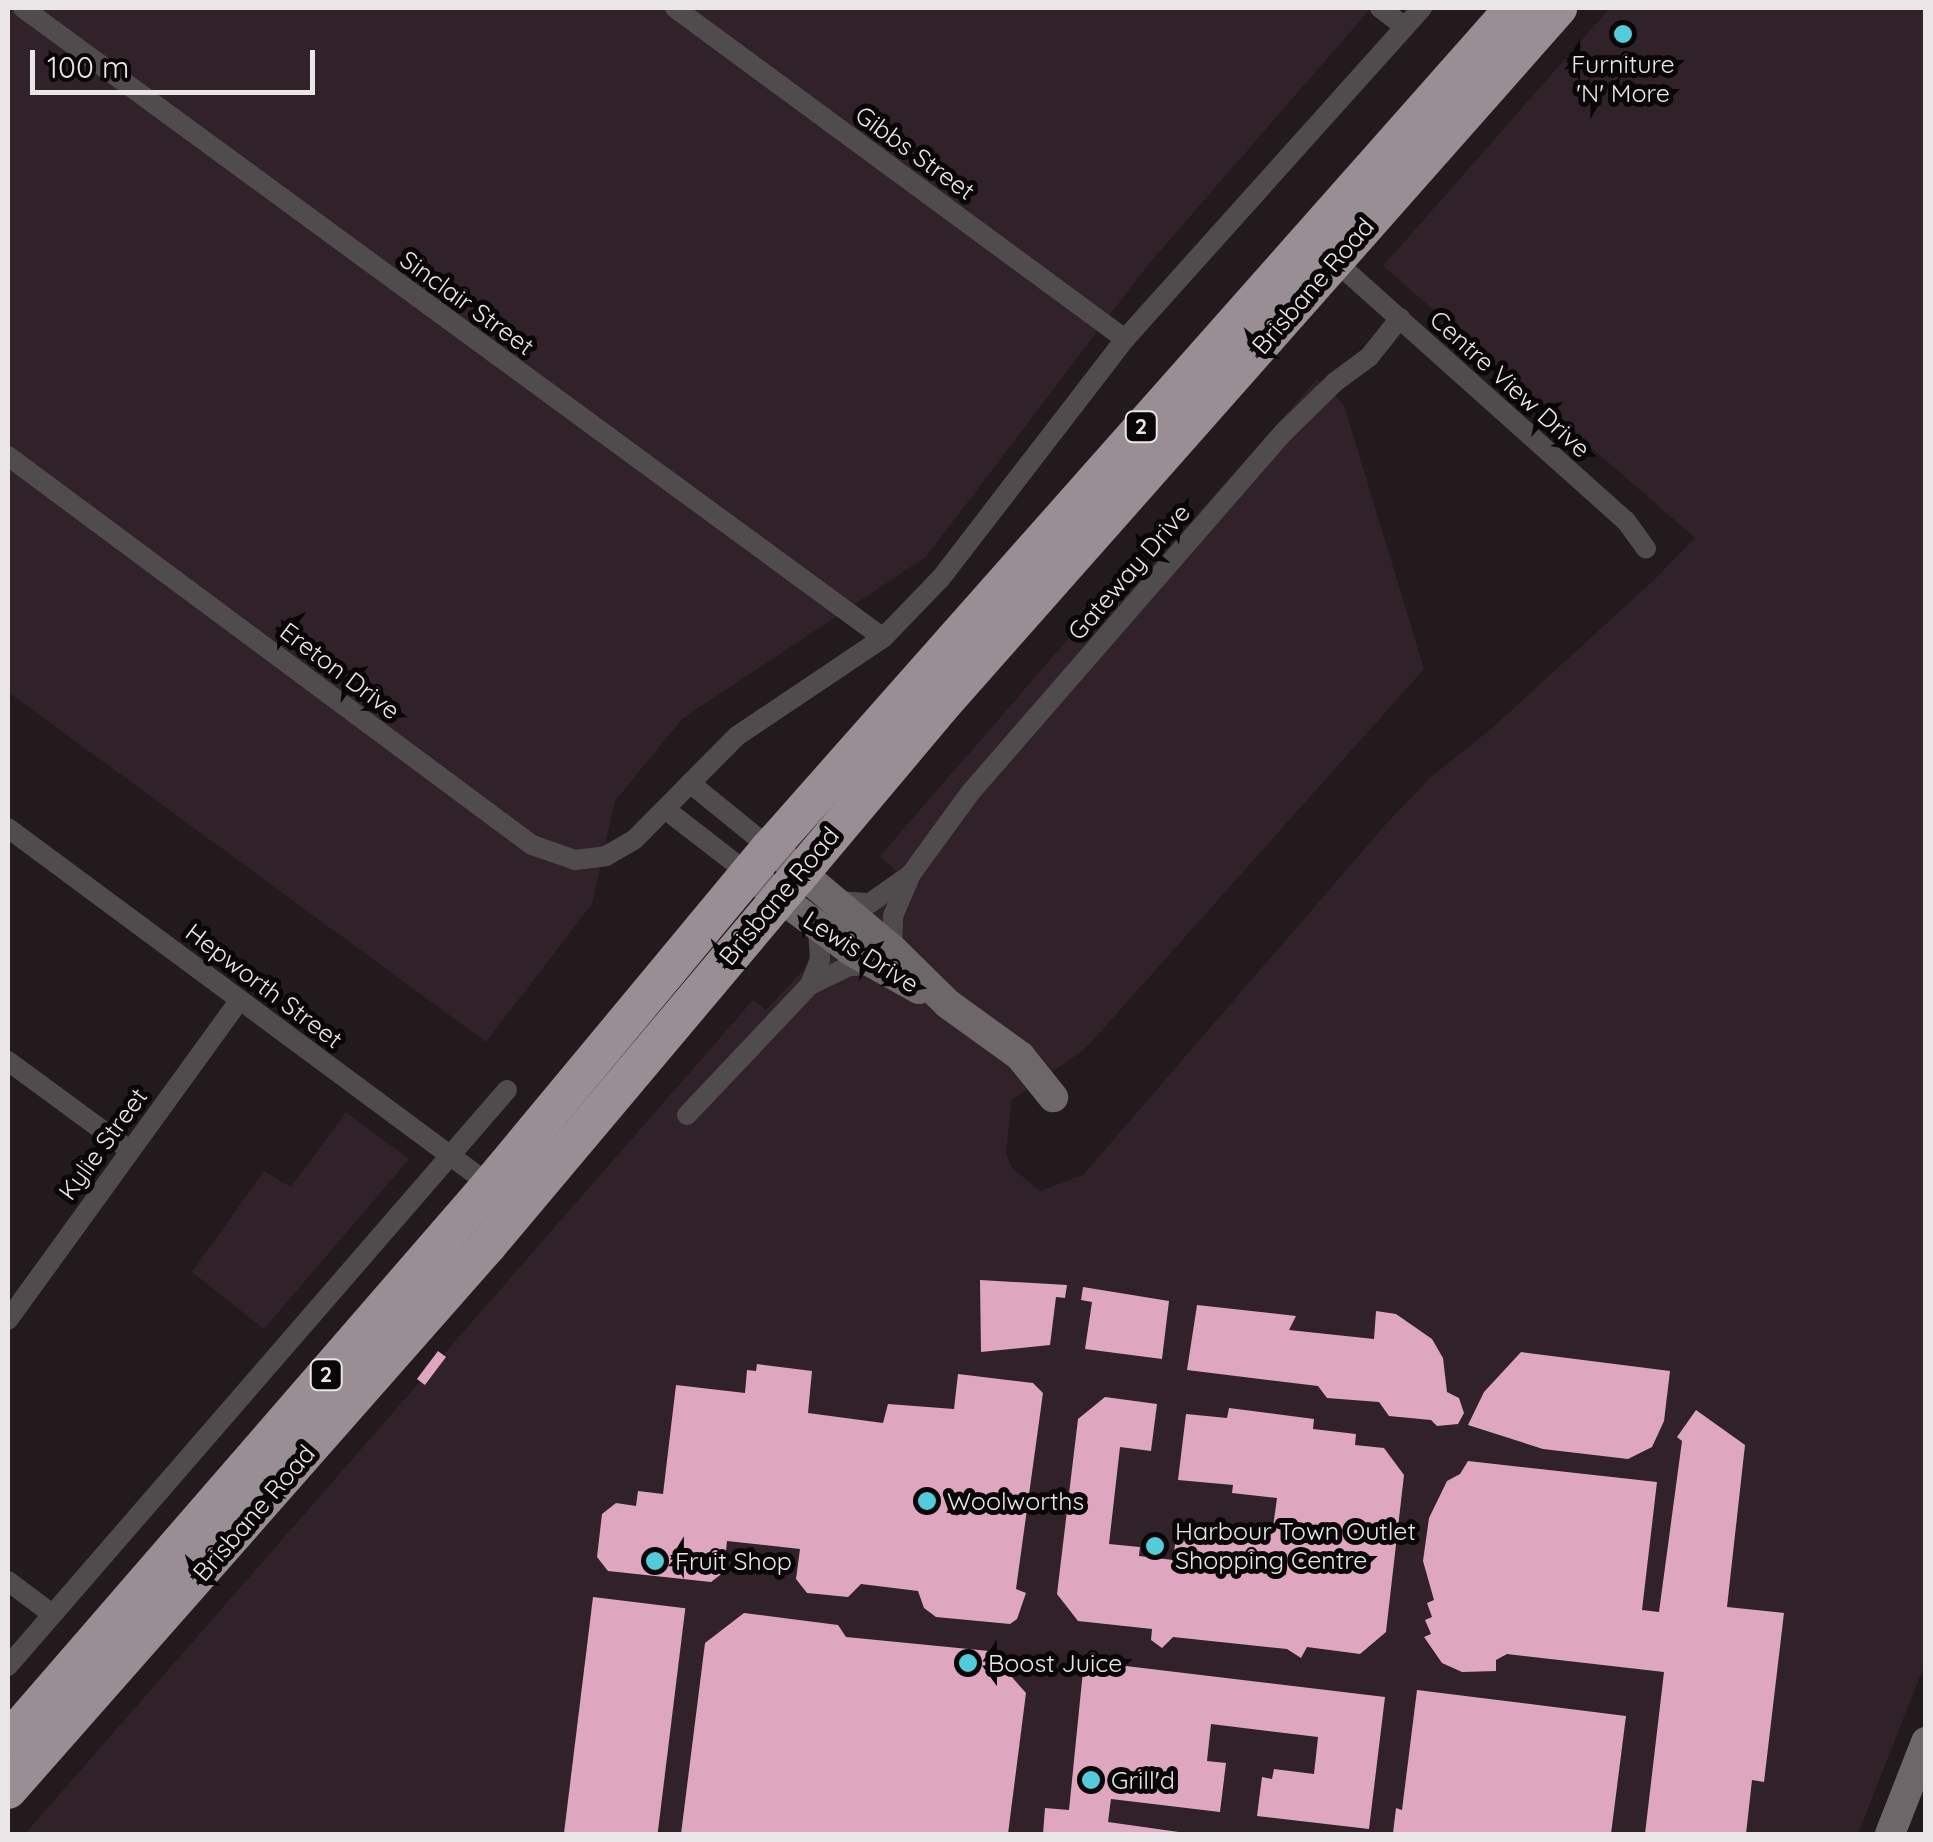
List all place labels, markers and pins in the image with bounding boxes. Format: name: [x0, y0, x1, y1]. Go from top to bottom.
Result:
marker: Furniture 'N' More: [1612, 23, 1634, 45]
place label: Furniture 'N' More: [1571, 50, 1675, 109]
place label: Woolworths: [947, 1486, 1084, 1516]
marker: Woolworths: [916, 1490, 938, 1512]
place label: Harbour Town Outlet Shopping Centre: [1175, 1517, 1416, 1576]
marker: Harbour Town Outlet Shopping Centre: [1144, 1535, 1166, 1557]
place label: Fruit Shop: [675, 1546, 792, 1576]
marker: Fruit Shop: [644, 1550, 666, 1572]
place label: Boost Juice: [988, 1648, 1122, 1678]
marker: Boost Juice: [957, 1652, 979, 1674]
place label: Grill'd: [1111, 1765, 1175, 1795]
marker: Grill'd: [1080, 1769, 1102, 1791]

